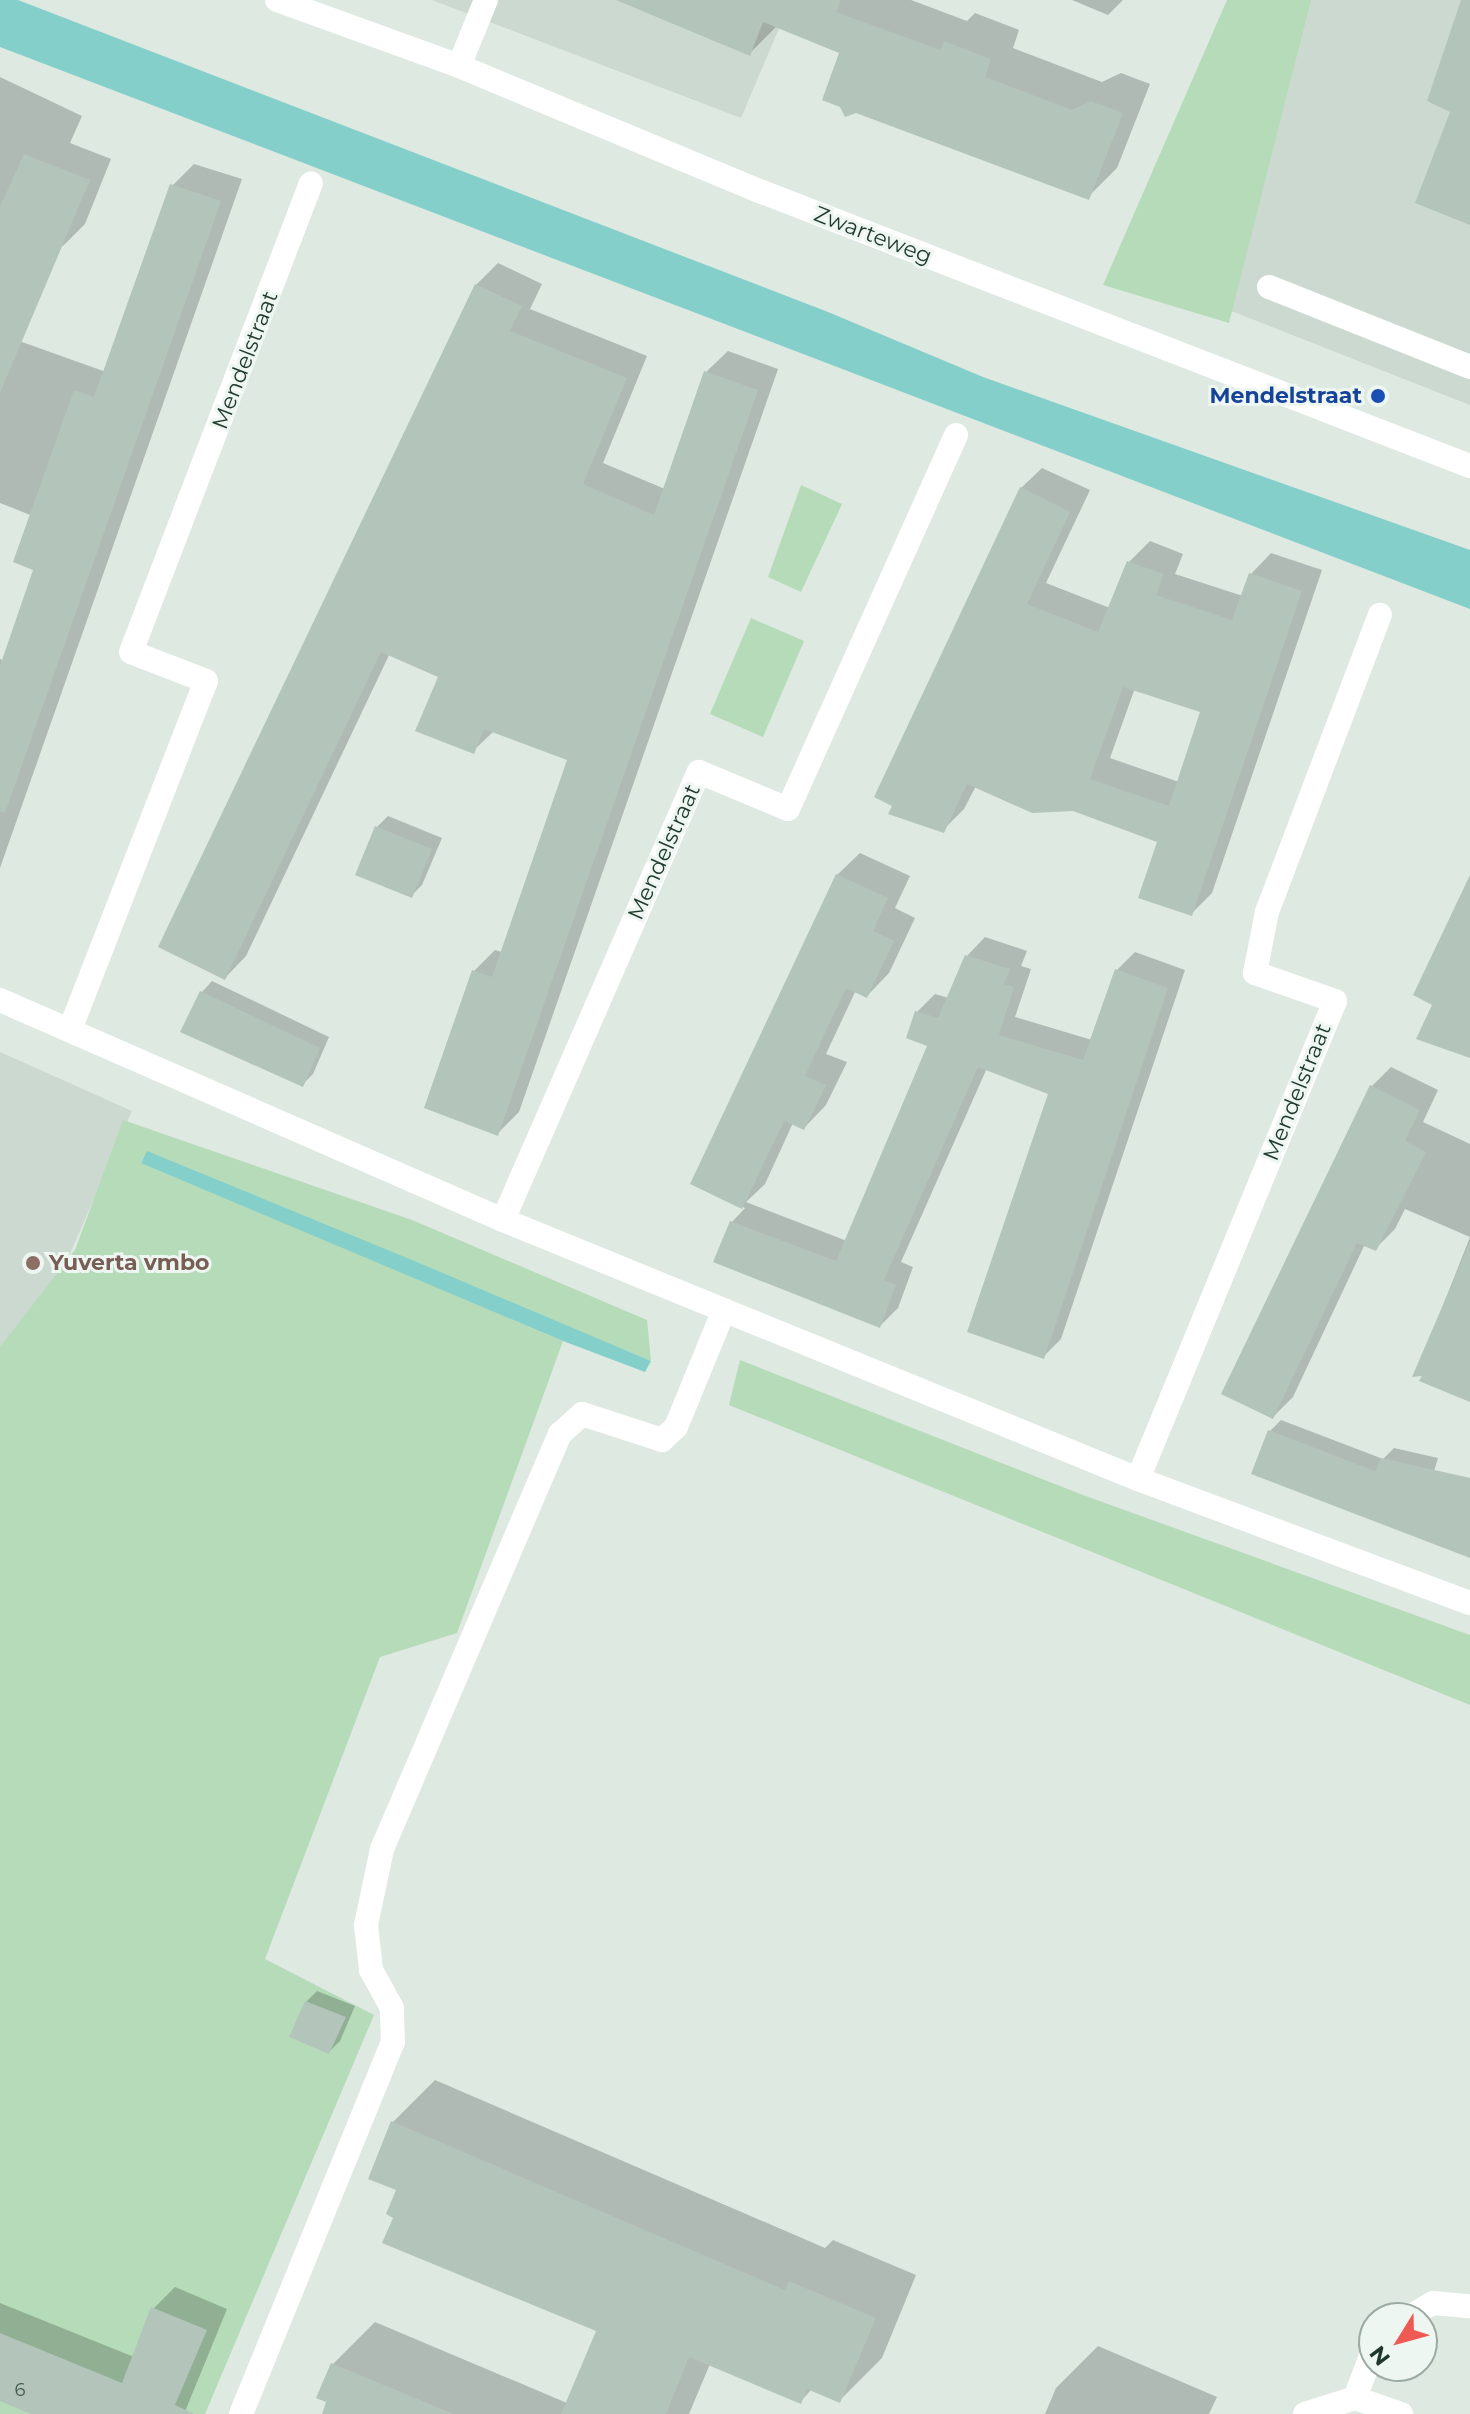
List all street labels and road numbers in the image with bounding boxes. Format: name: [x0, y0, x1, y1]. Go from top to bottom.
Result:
street label: Zwarteweg: [810, 200, 936, 270]
street label: Mendelstraat: [207, 287, 283, 433]
street label: Mendelstraat: [622, 780, 706, 924]
street label: Mendelstraat: [1257, 1019, 1337, 1165]

